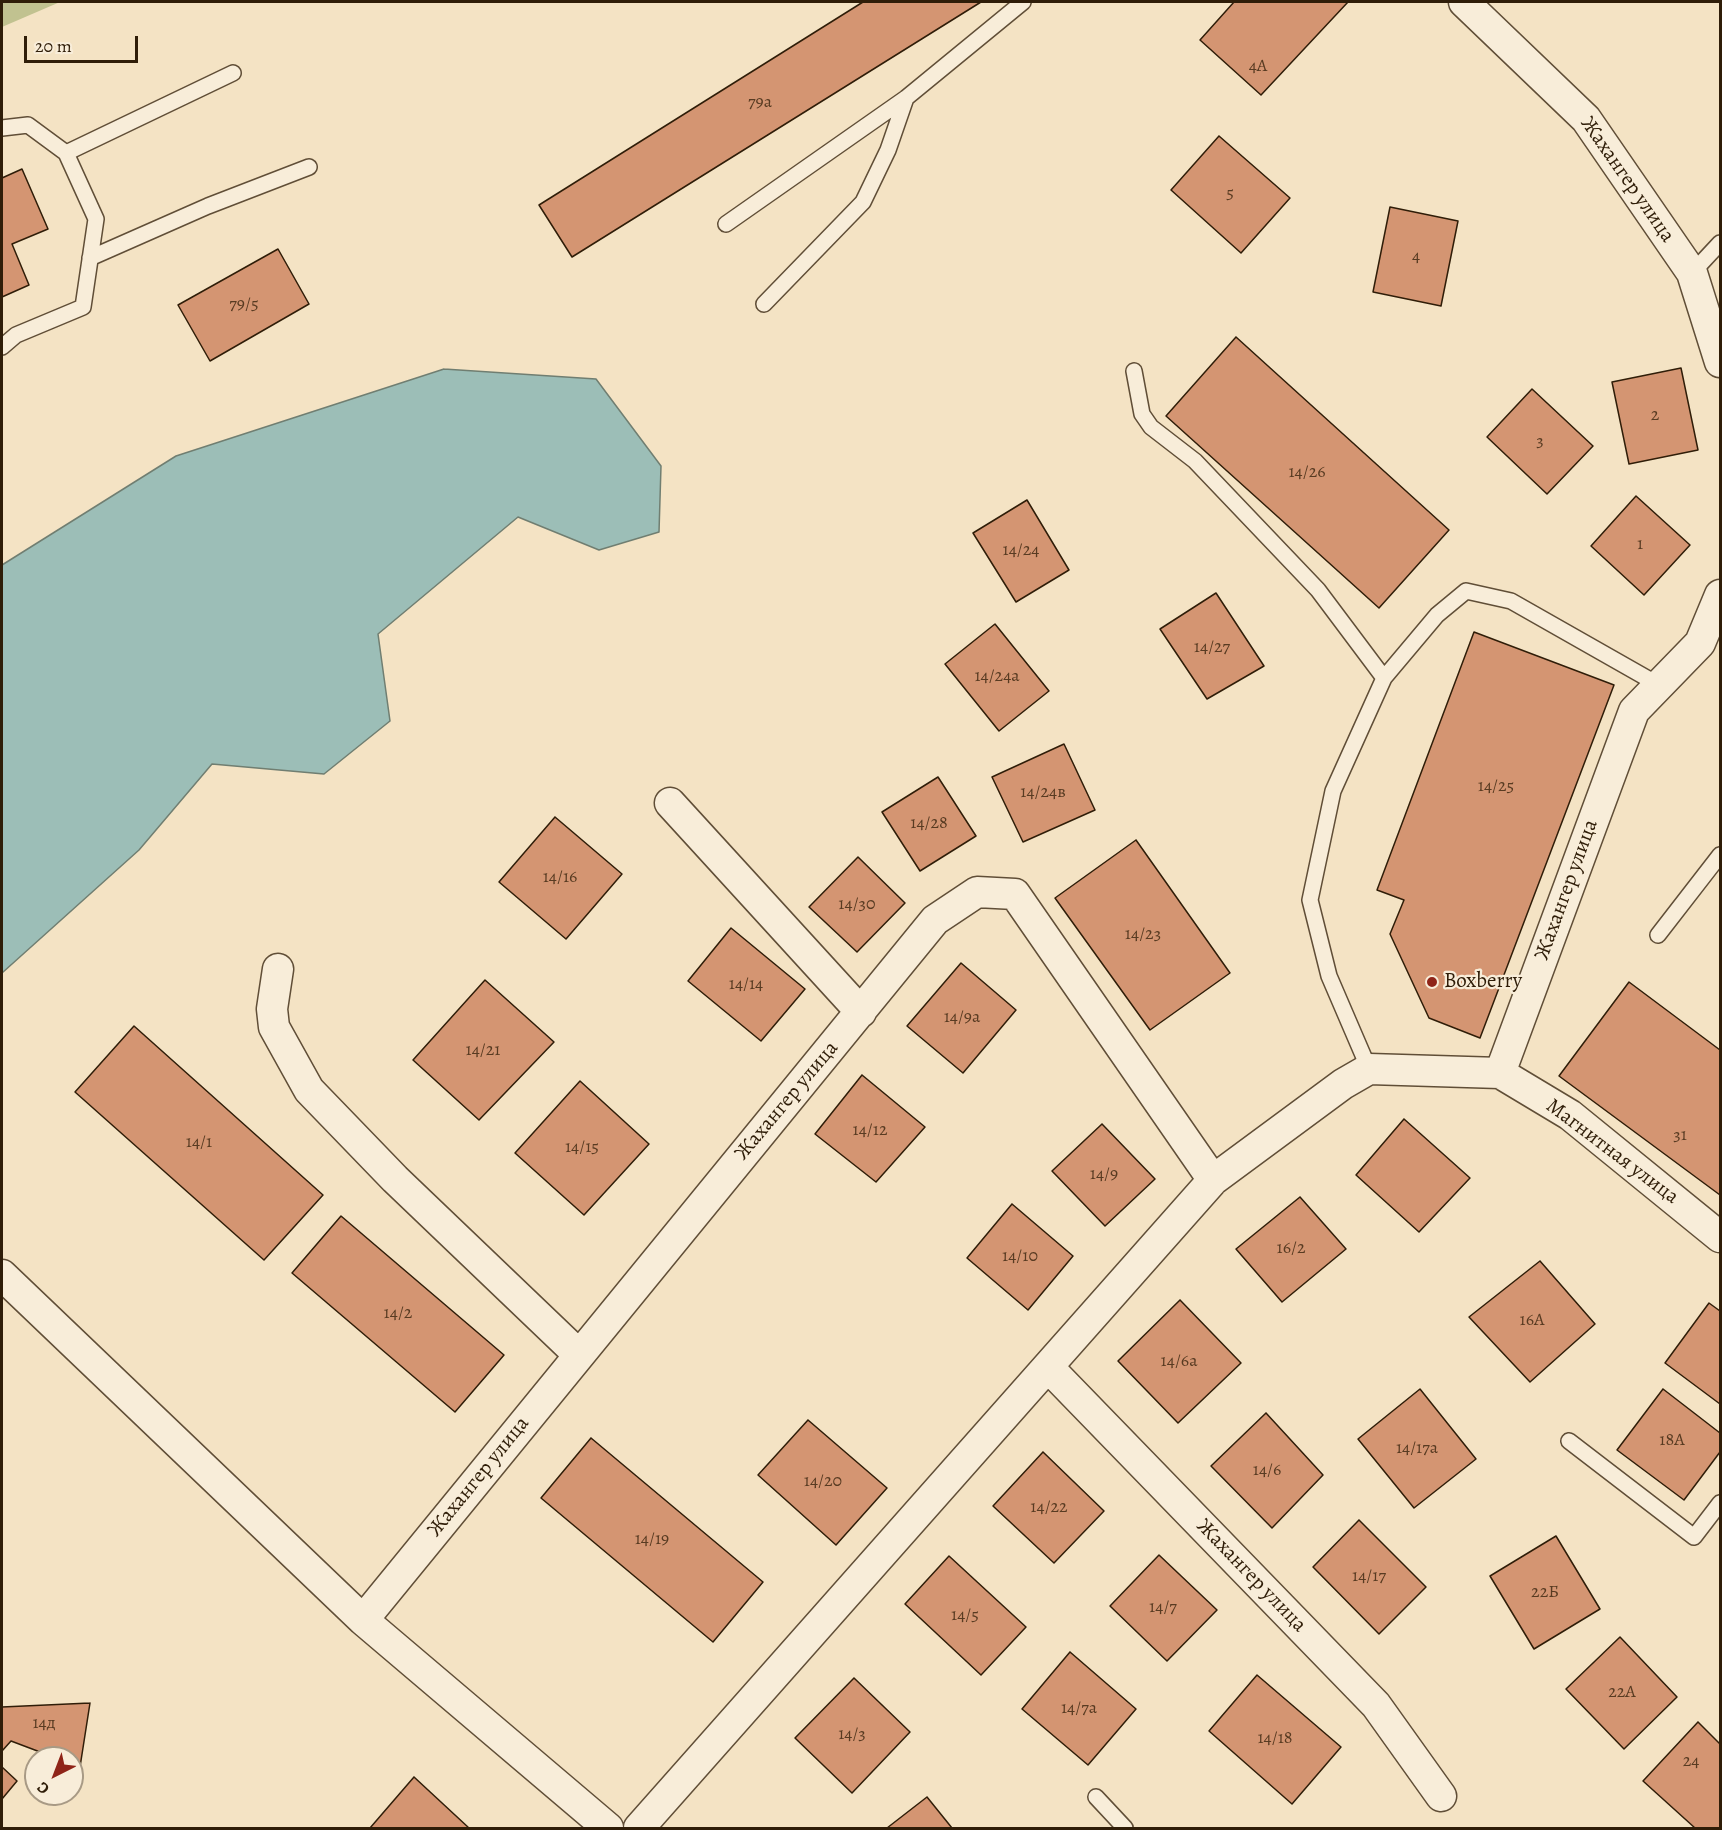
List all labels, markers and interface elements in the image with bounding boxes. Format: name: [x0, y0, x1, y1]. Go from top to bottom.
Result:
scale bar: [27, 24, 141, 62]
text: 20 m: [35, 34, 72, 58]
house number: 4А: [1249, 56, 1267, 78]
house number: 79а: [748, 92, 772, 114]
street label: Жахангер улица: [1574, 112, 1680, 248]
house number: 5: [1226, 183, 1234, 205]
house number: 4: [1412, 246, 1420, 268]
house number: 79/5: [229, 294, 259, 316]
house number: 2: [1651, 405, 1659, 427]
house number: 3: [1536, 431, 1544, 453]
house number: 14/26: [1288, 462, 1326, 484]
house number: 1: [1637, 534, 1643, 556]
house number: 14/24: [1003, 540, 1039, 562]
house number: 14/27: [1194, 637, 1230, 659]
house number: 14/24а: [974, 666, 1020, 688]
house number: 14/25: [1478, 776, 1514, 798]
house number: 14/24в: [1020, 782, 1066, 804]
house number: 14/28: [910, 813, 948, 835]
street label: Жахангер улица: [1530, 816, 1604, 964]
house number: 14/16: [543, 867, 577, 889]
house number: 14/30: [838, 894, 876, 916]
house number: 14/23: [1125, 924, 1161, 946]
place label: Boxberry: [1444, 969, 1522, 995]
house number: 14/14: [729, 974, 763, 996]
marker: Boxberry: [1425, 975, 1439, 989]
house number: 14/9а: [944, 1007, 980, 1029]
street label: Жахангер улица: [730, 1036, 844, 1166]
house number: 14/21: [466, 1040, 500, 1062]
street label: Магнитная улица: [1541, 1094, 1683, 1210]
house number: 14/12: [853, 1120, 887, 1142]
house number: 31: [1673, 1125, 1687, 1147]
house number: 14/1: [186, 1132, 212, 1154]
house number: 14/15: [565, 1137, 599, 1159]
house number: 14/9: [1090, 1164, 1118, 1186]
house number: 16/2: [1277, 1238, 1305, 1260]
house number: 14/10: [1002, 1246, 1038, 1268]
house number: 14/2: [384, 1303, 412, 1325]
house number: 16А: [1520, 1310, 1544, 1332]
house number: 14/6а: [1161, 1351, 1197, 1373]
street label: Жахангер улица: [423, 1412, 535, 1542]
house number: 18А: [1659, 1430, 1685, 1452]
house number: 14/17а: [1396, 1438, 1438, 1460]
house number: 14/6: [1253, 1460, 1281, 1482]
house number: 14/20: [804, 1471, 842, 1493]
house number: 14/22: [1030, 1497, 1068, 1519]
street label: Жахангер улица: [1191, 1514, 1311, 1638]
house number: 14/19: [635, 1529, 669, 1551]
house number: 14/17: [1352, 1566, 1386, 1588]
house number: 22Б: [1531, 1582, 1559, 1604]
house number: 14/7: [1149, 1597, 1177, 1619]
house number: 14/5: [951, 1605, 979, 1627]
house number: 22А: [1608, 1682, 1636, 1704]
house number: 14/7а: [1061, 1698, 1097, 1720]
house number: 14д: [32, 1713, 56, 1735]
house number: 14/3: [838, 1724, 866, 1746]
house number: 14/18: [1257, 1728, 1293, 1750]
north arrow: [24, 1746, 84, 1806]
house number: 24: [1683, 1751, 1699, 1773]
text: С: [32, 1776, 54, 1799]

